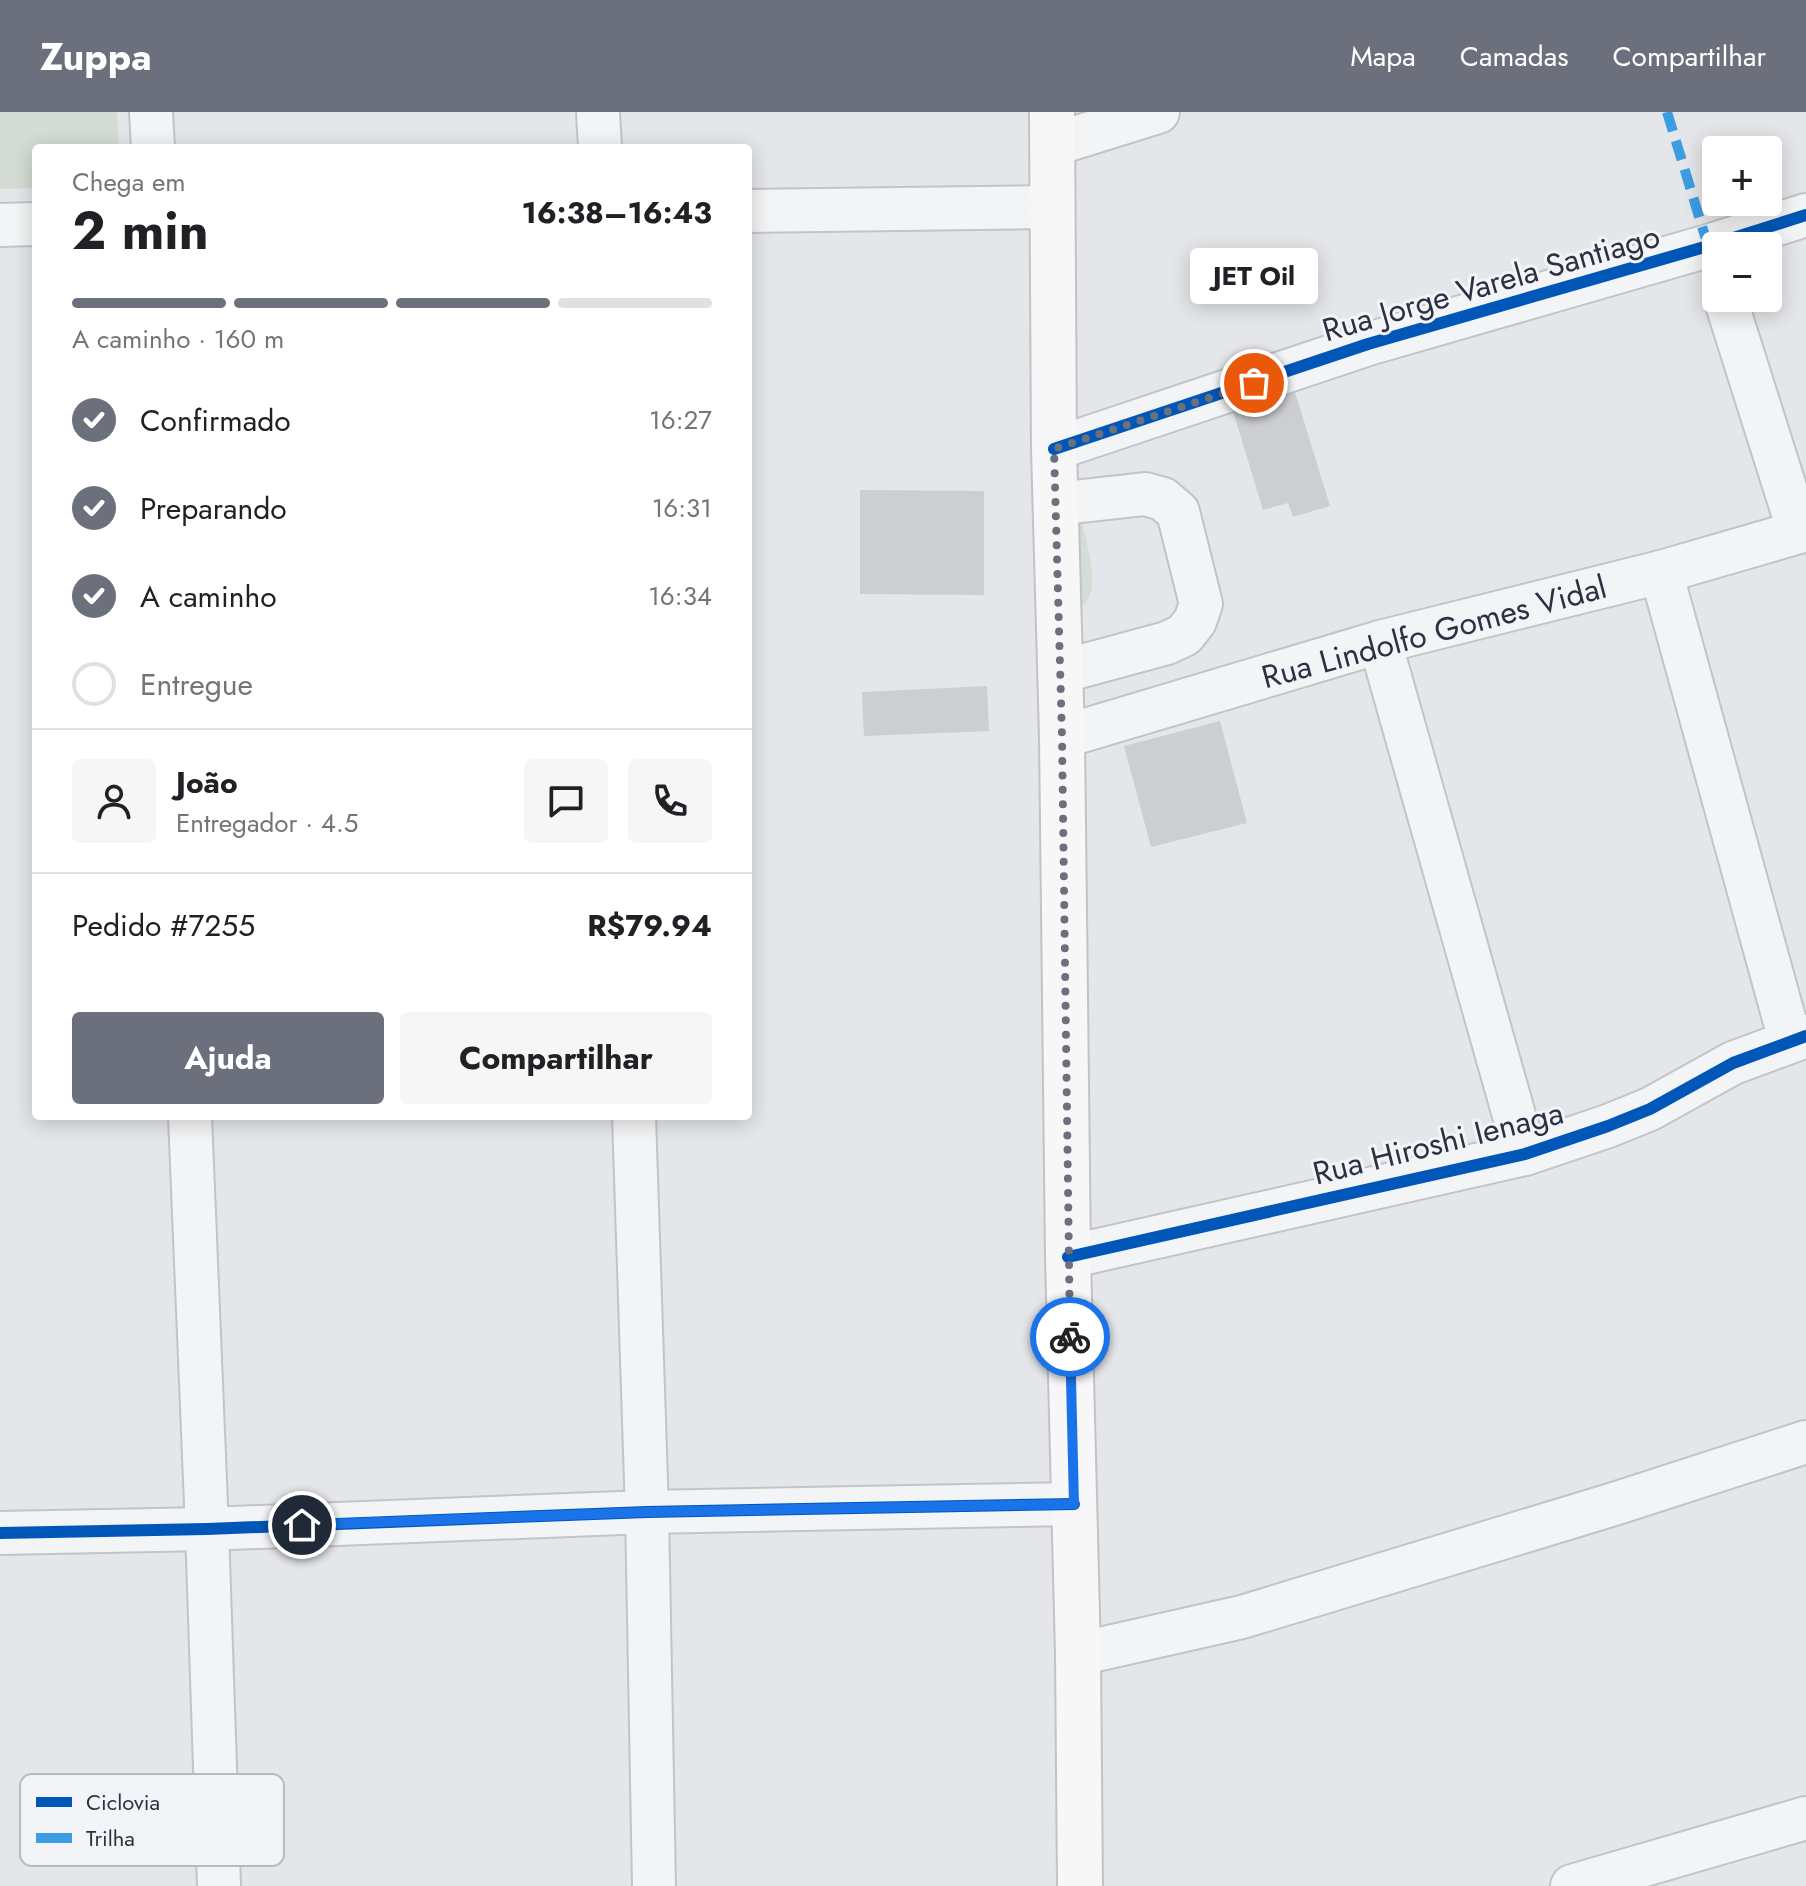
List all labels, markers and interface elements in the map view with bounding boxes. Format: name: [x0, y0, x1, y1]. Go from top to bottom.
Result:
text: Zuppa: [40, 29, 152, 84]
text: Mapa: [1350, 36, 1416, 77]
text: Camadas: [1460, 36, 1568, 77]
text: Compartilhar: [1612, 36, 1766, 77]
map controls: [1702, 136, 1782, 312]
button: +: [1702, 136, 1782, 216]
text: Chega em: [72, 163, 186, 201]
text: 16:38–16:43: [521, 191, 712, 234]
text: 2 min: [72, 193, 209, 269]
street label: Rua Jorge Varela Santiago: [1317, 213, 1665, 353]
button: −: [1702, 232, 1782, 312]
callout: JET Oil: [1190, 247, 1318, 303]
text: JET Oil: [1213, 257, 1295, 295]
text: A caminho · 160 m: [72, 320, 284, 358]
pin: [1220, 349, 1288, 417]
icon: bag: [1232, 361, 1276, 405]
icon: check: [72, 398, 116, 442]
text: Confirmado: [140, 399, 291, 442]
text: 16:27: [649, 401, 712, 439]
icon: check: [72, 486, 116, 530]
text: Preparando: [140, 487, 287, 530]
text: 16:31: [652, 489, 712, 527]
street label: Rua Lindolfo Gomes Vidal: [1257, 564, 1611, 700]
icon: check: [72, 574, 116, 618]
text: A caminho: [140, 575, 277, 618]
text: 16:34: [648, 577, 712, 615]
text: Entregue: [140, 663, 253, 706]
button: person: [72, 759, 156, 843]
button: chat: [524, 759, 608, 843]
button: phone: [628, 759, 712, 843]
text: João: [176, 761, 238, 804]
text: Entregador · 4.5: [176, 804, 358, 842]
text: Pedido #7255: [72, 904, 255, 947]
text: R$79.94: [587, 904, 712, 947]
button: Ajuda: [72, 1012, 384, 1104]
button: Compartilhar: [400, 1012, 712, 1104]
street label: Rua Hiroshi Ienaga: [1308, 1090, 1568, 1196]
courier: [1030, 1297, 1110, 1377]
icon: bike: [1048, 1315, 1092, 1359]
pin: [268, 1491, 336, 1559]
icon: home: [280, 1503, 324, 1547]
legend: [20, 1774, 284, 1866]
text: Ciclovia: [86, 1786, 160, 1818]
text: Trilha: [86, 1822, 135, 1854]

